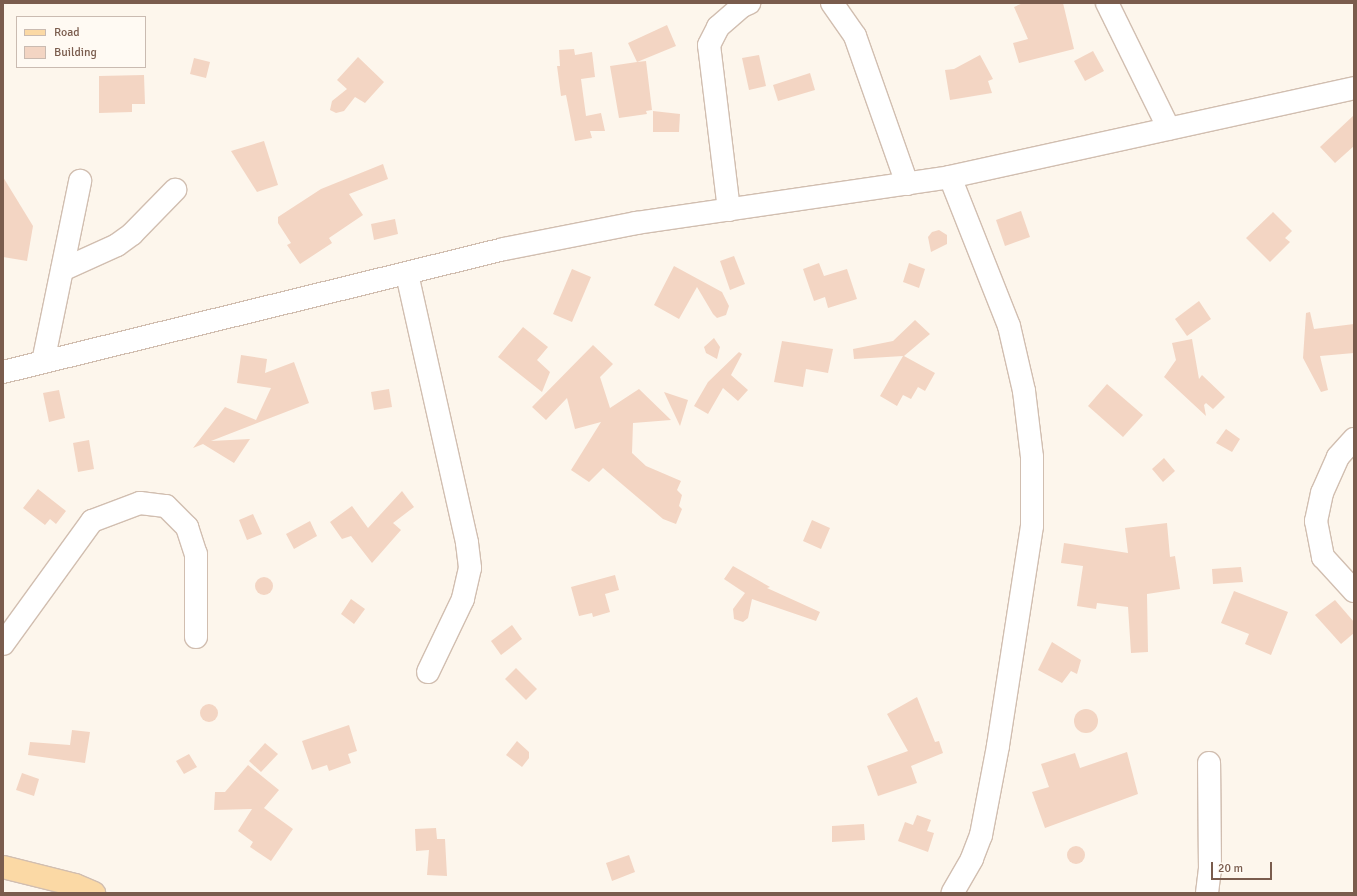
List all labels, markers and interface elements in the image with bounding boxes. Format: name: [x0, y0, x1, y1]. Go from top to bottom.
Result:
legend: [16, 16, 146, 68]
text: Road: [54, 25, 80, 40]
text: Building: [54, 45, 97, 60]
scale bar: [1213, 854, 1274, 880]
text: 20 m: [1218, 861, 1243, 876]

